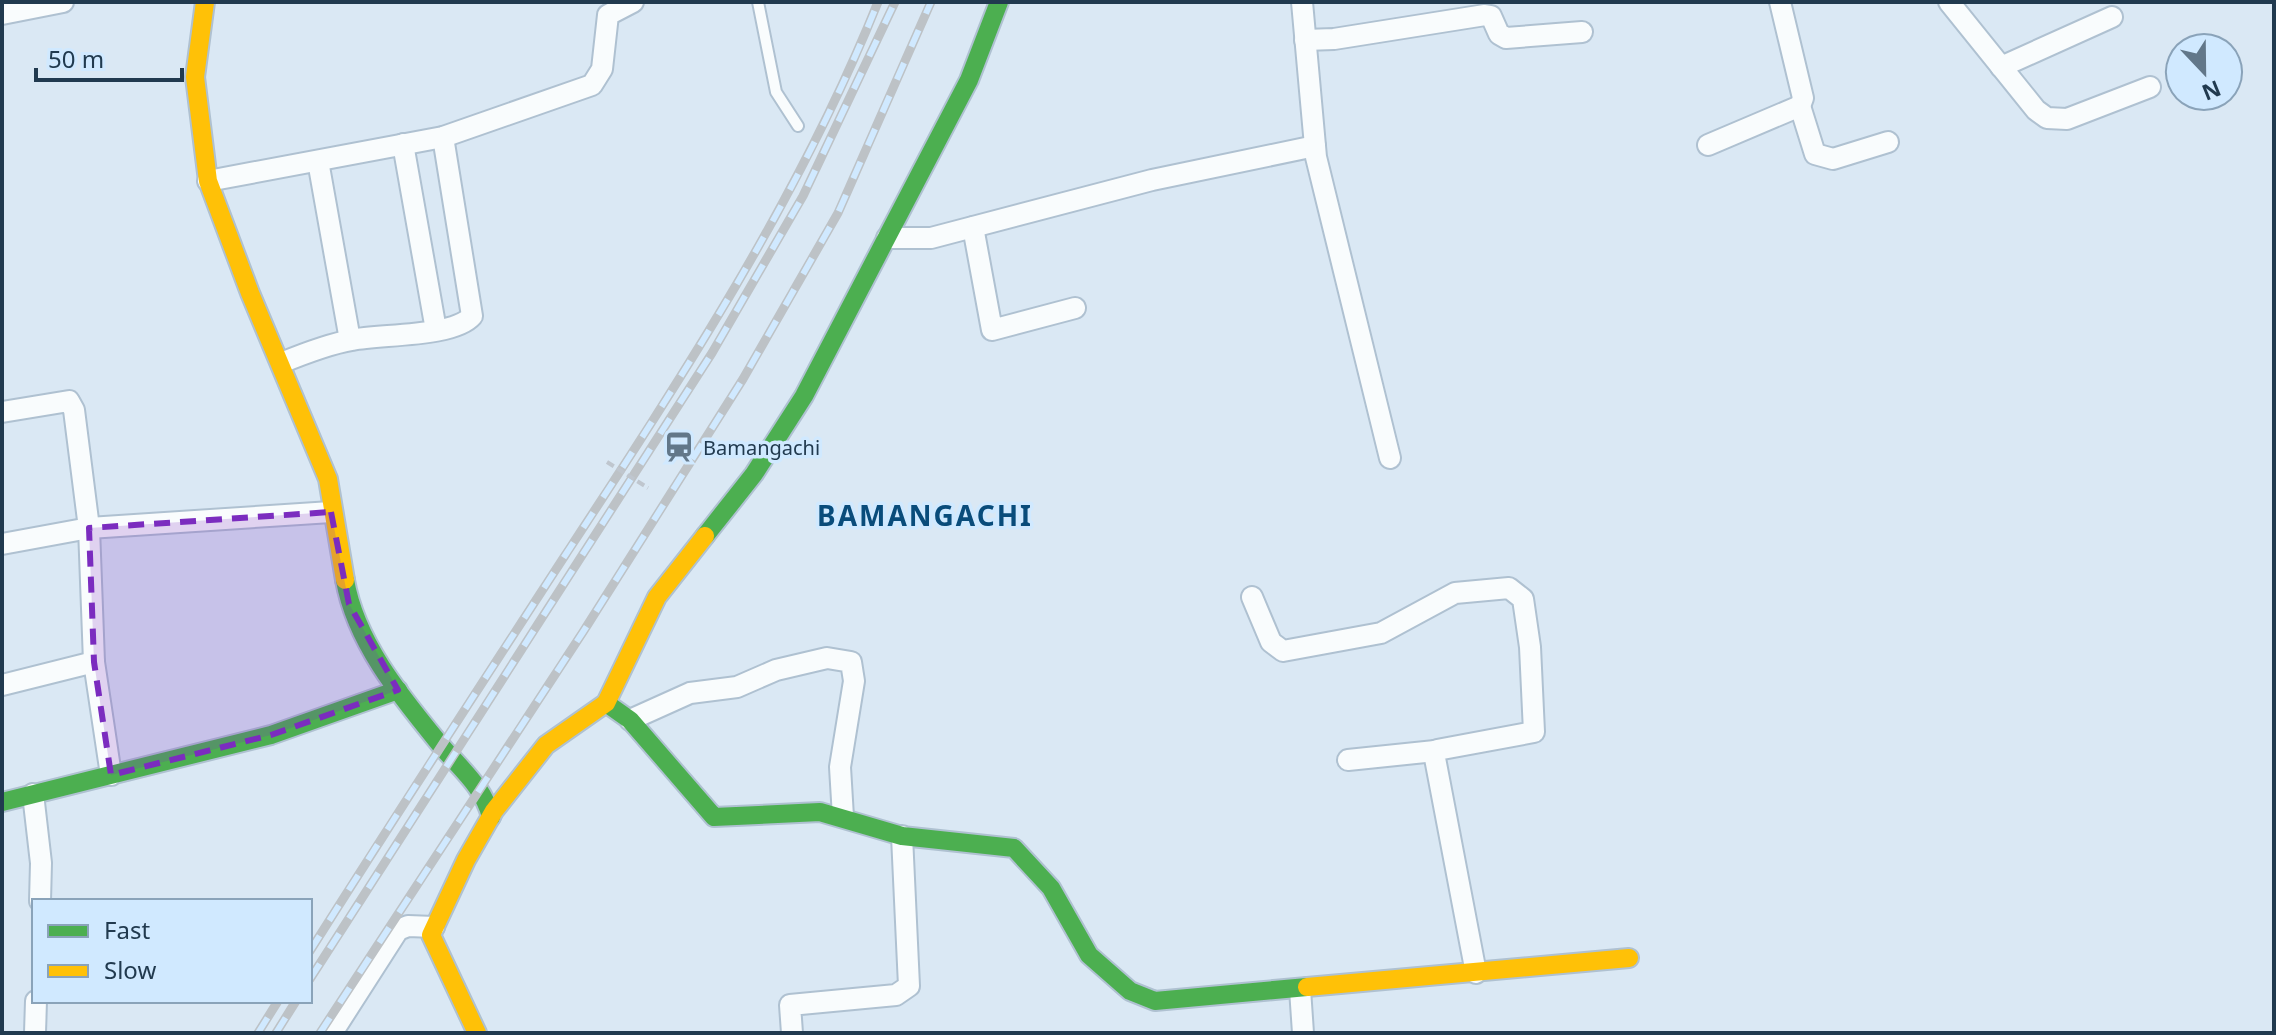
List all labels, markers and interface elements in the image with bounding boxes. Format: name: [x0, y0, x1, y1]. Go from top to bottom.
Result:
scale bar: [36, 32, 182, 82]
north arrow: [2164, 32, 2244, 112]
text: 50 m: [48, 42, 104, 75]
text: N: [2198, 74, 2226, 109]
station icon: Bamangachi: [662, 430, 696, 464]
place label: Bamangachi: [703, 434, 820, 461]
district label: BAMANGACHI: [817, 496, 1033, 534]
legend: [32, 899, 312, 1003]
text: Fast: [104, 913, 150, 946]
text: Slow: [104, 953, 156, 986]

